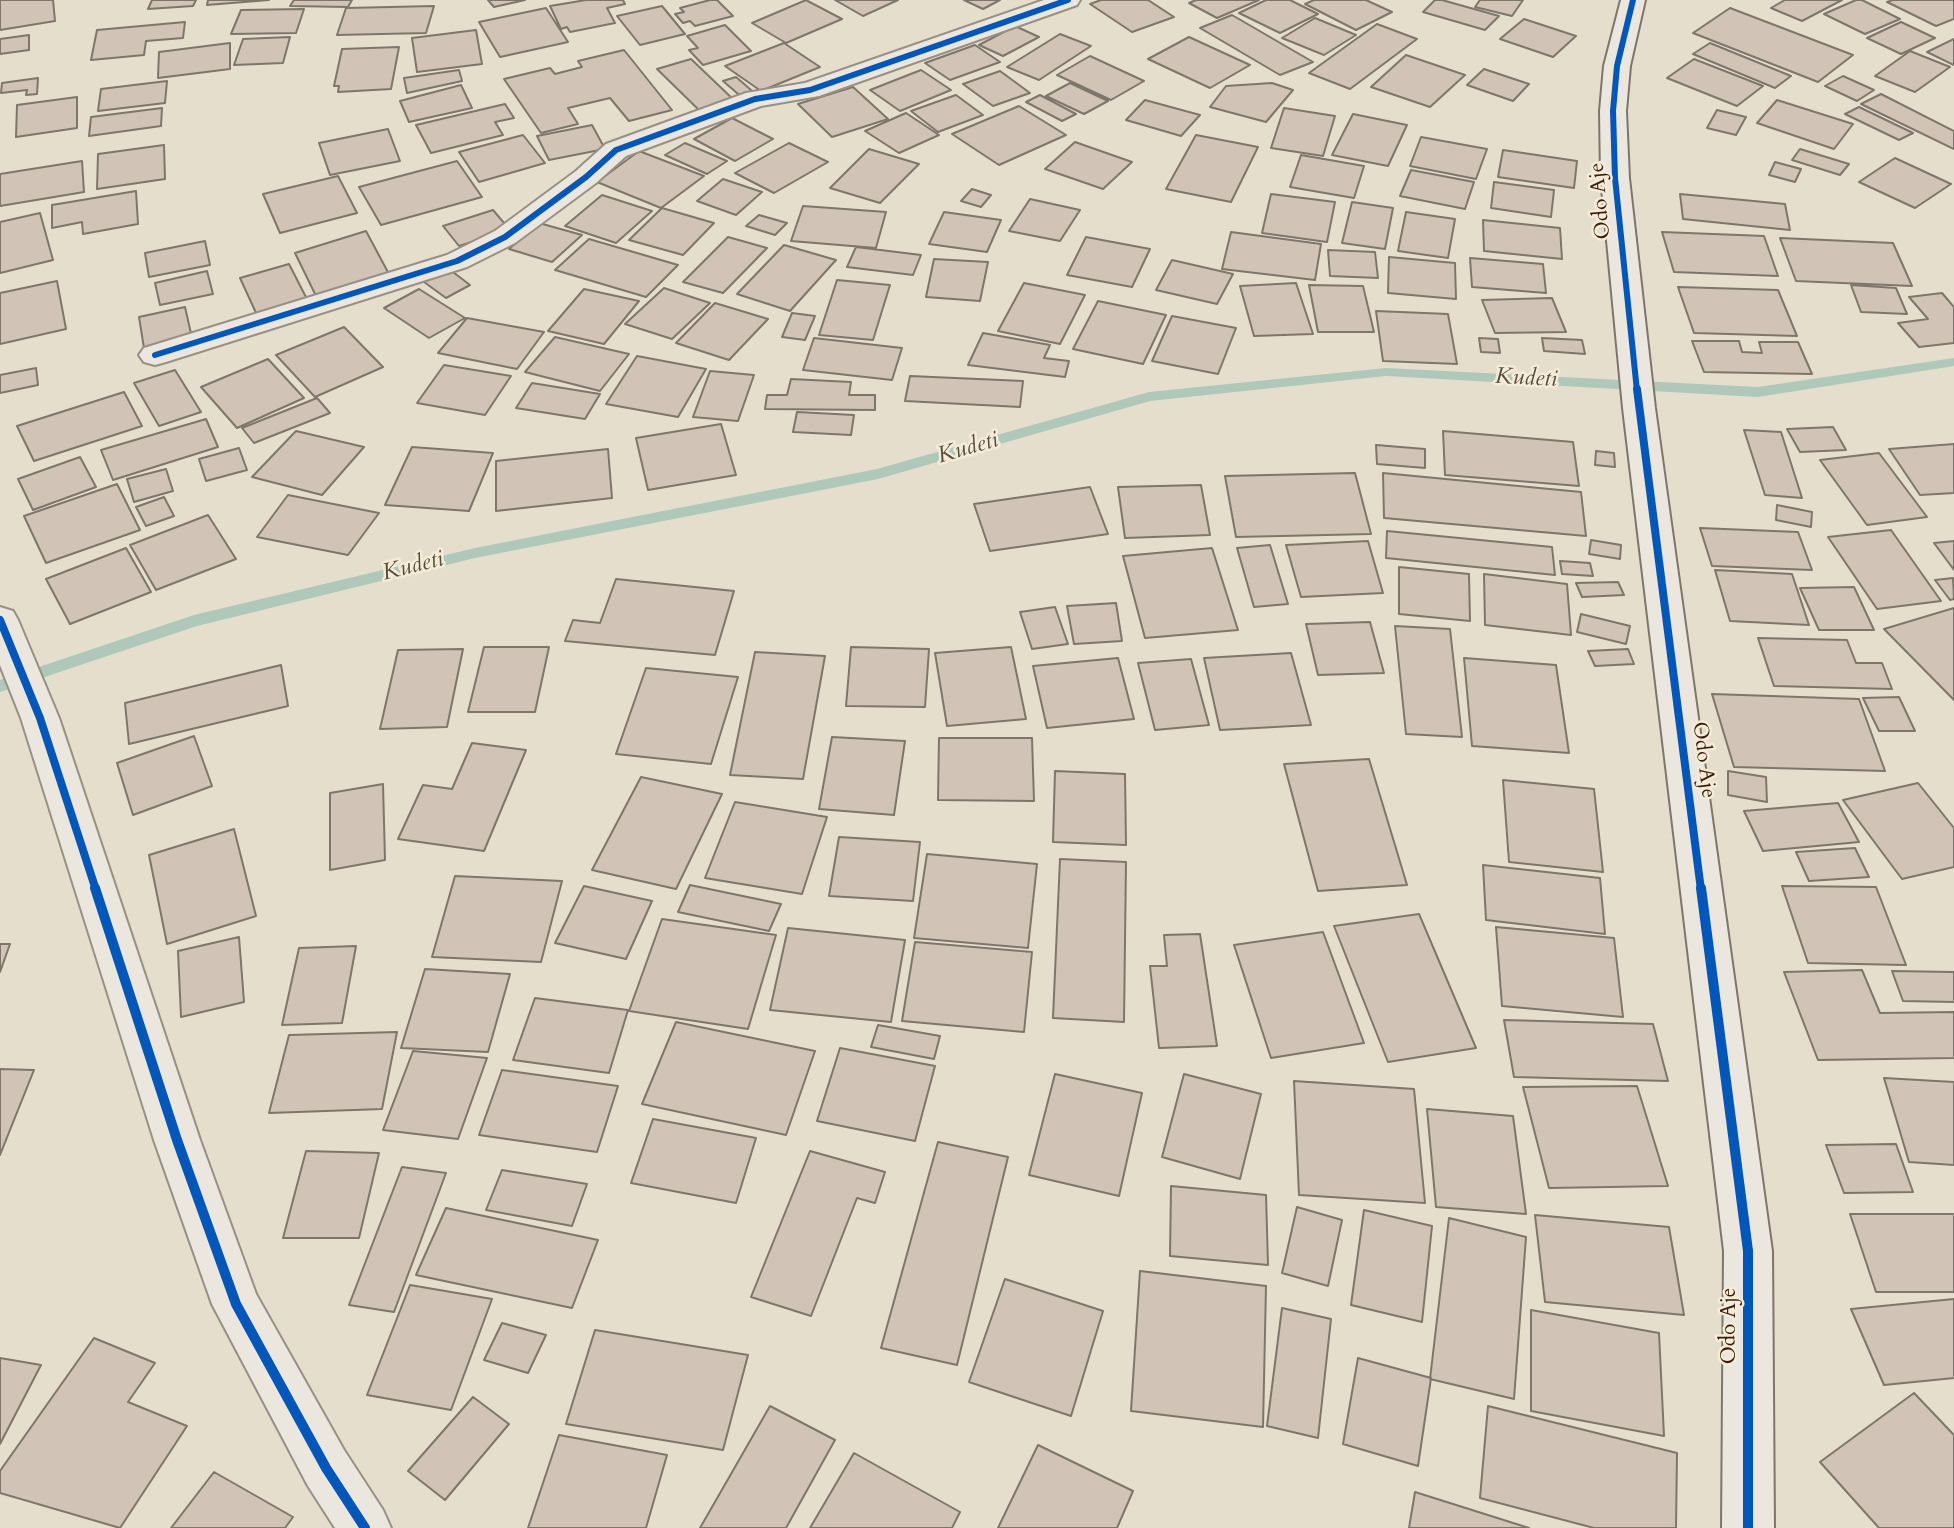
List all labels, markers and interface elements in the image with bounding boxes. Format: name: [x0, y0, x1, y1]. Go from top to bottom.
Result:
street label: Odo Aje: [1585, 162, 1617, 240]
water label: Kudeti: [1494, 364, 1558, 394]
water label: Kudeti: [934, 427, 1002, 471]
water label: Kudeti: [380, 546, 446, 588]
street label: Odo Aje: [1686, 720, 1720, 800]
street label: Odo Aje: [1717, 1288, 1743, 1364]

